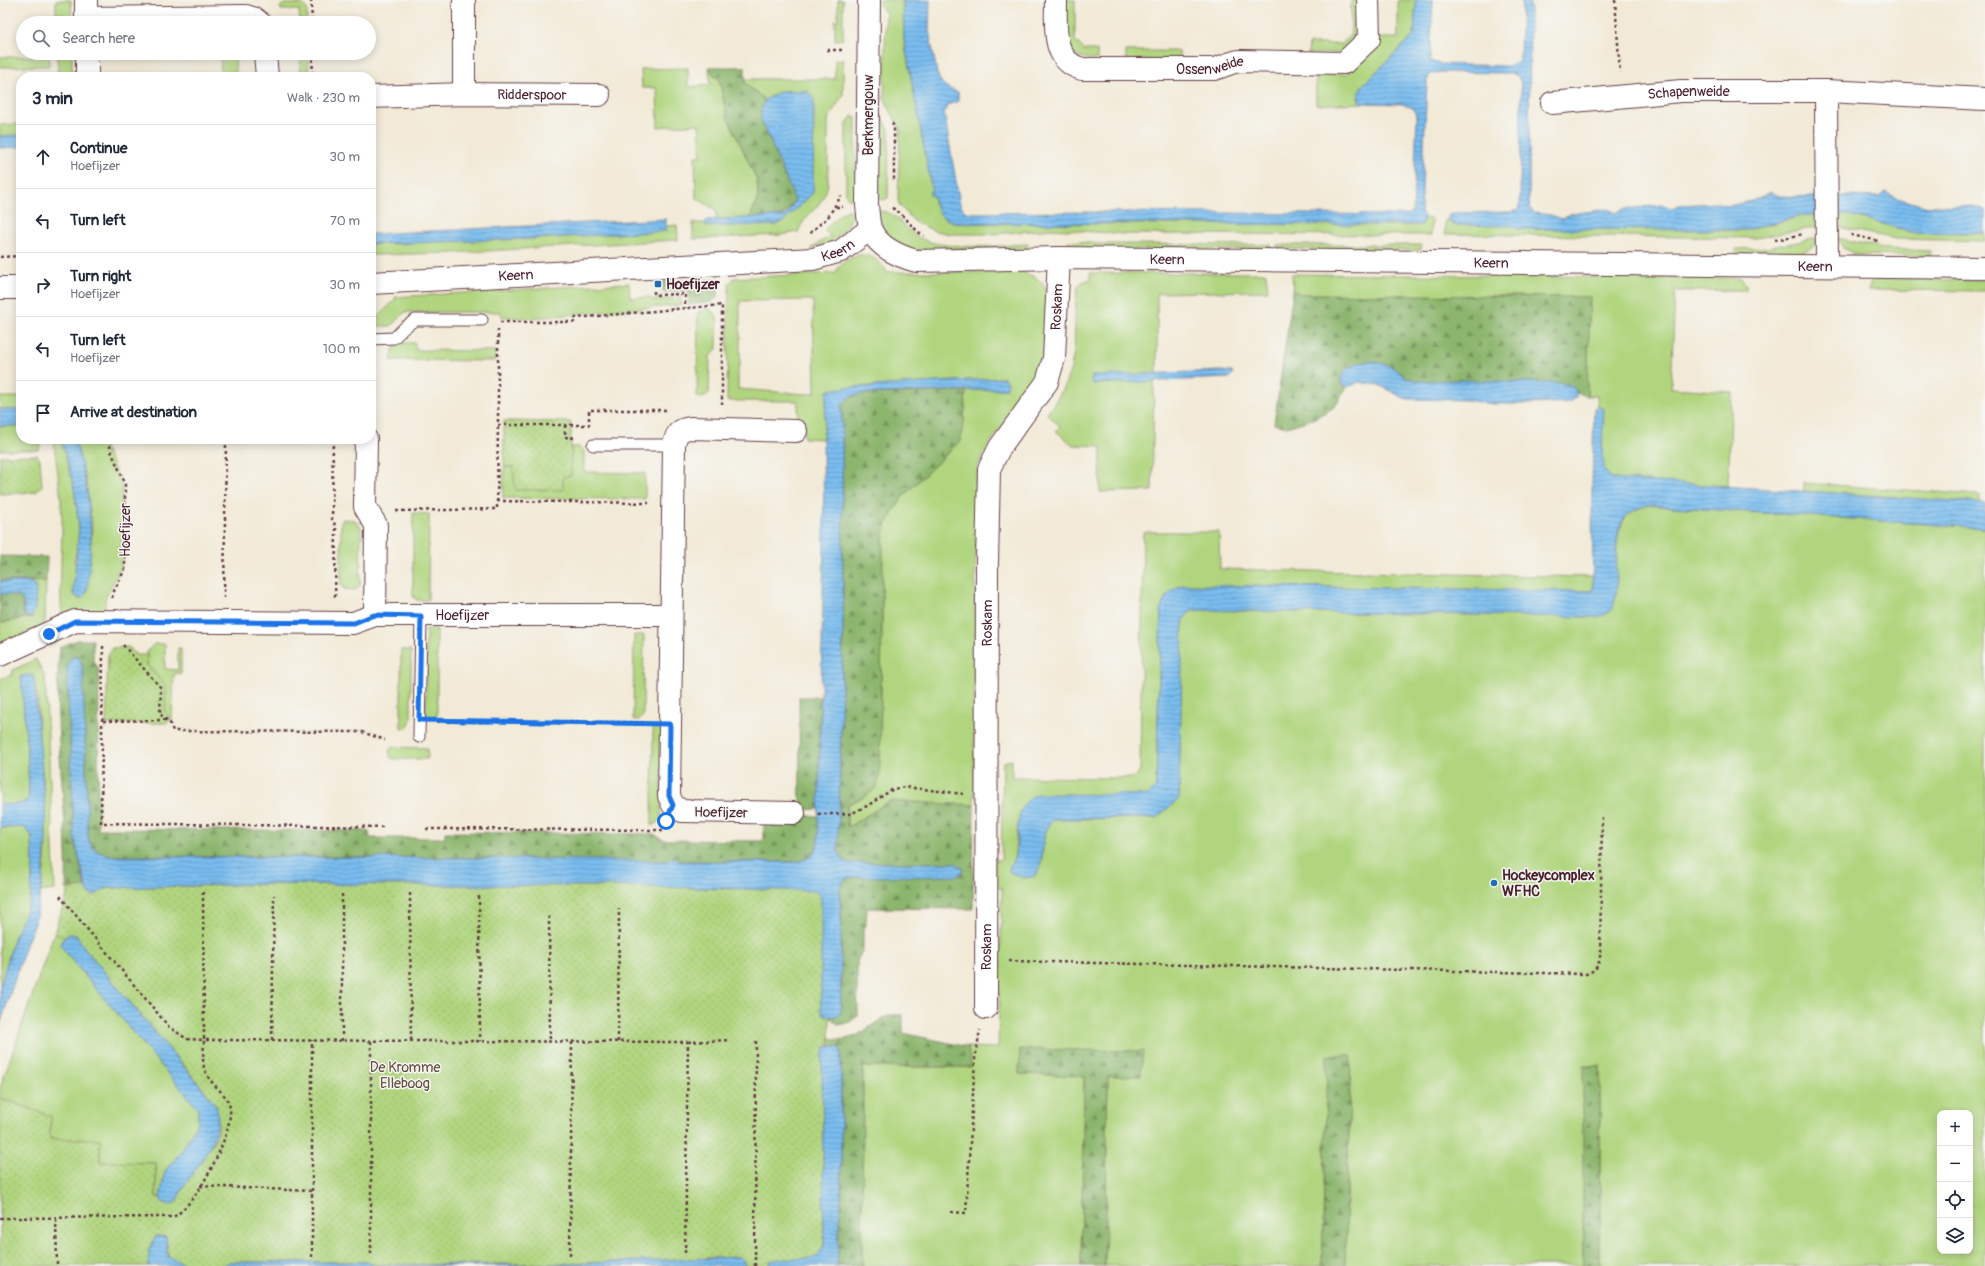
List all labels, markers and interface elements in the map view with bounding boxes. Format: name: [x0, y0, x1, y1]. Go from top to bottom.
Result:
search box: [16, 16, 376, 60]
icon: search: [30, 27, 52, 49]
text: Search here: [62, 29, 135, 48]
street label: Ossenweide: [1176, 53, 1244, 78]
street label: Berkmergouw: [860, 74, 877, 156]
street label: Schapenweide: [1647, 83, 1730, 103]
street label: Ridderspoor: [497, 86, 567, 104]
text: 3 min: [32, 88, 73, 109]
text: Walk · 230 m: [287, 90, 360, 106]
text: Continue: [70, 139, 128, 158]
icon: ahead: [32, 146, 54, 168]
text: 30 m: [330, 149, 360, 165]
text: Hoefijzer: [70, 158, 120, 174]
icon: left: [32, 210, 54, 232]
text: Turn left: [70, 211, 126, 230]
text: 70 m: [330, 213, 360, 229]
street label: Keern: [819, 236, 858, 265]
street label: Keern: [1149, 251, 1185, 268]
street label: Keern: [1473, 254, 1509, 272]
street label: Keern: [1797, 258, 1833, 275]
street label: Keern: [498, 266, 534, 285]
text: Turn right: [70, 267, 131, 286]
icon: right: [32, 274, 54, 296]
place label: Hoefijzer: [666, 276, 721, 293]
text: 30 m: [330, 277, 360, 293]
marker: Hoefijzer: [653, 279, 663, 289]
street label: Roskam: [1047, 283, 1067, 331]
text: Hoefijzer: [70, 286, 120, 302]
text: Turn left: [70, 331, 126, 350]
icon: left: [32, 338, 54, 360]
text: 100 m: [323, 341, 360, 357]
text: Hoefijzer: [70, 350, 120, 366]
icon: arrive: [32, 402, 54, 424]
text: Arrive at destination: [70, 403, 197, 422]
street label: Hoefijzer: [117, 503, 134, 557]
street label: Roskam: [979, 600, 996, 646]
street label: Hoefijzer: [435, 607, 489, 624]
route end: [40, 625, 58, 643]
street label: Hoefijzer: [694, 804, 748, 821]
route start: [657, 812, 675, 830]
place label: Hockeycomplex WFHC: [1502, 867, 1595, 900]
marker: Hockeycomplex WFHC: [1489, 878, 1499, 888]
street label: Roskam: [978, 924, 995, 970]
park label: De Kromme Elleboog: [370, 1059, 440, 1092]
map controls: [1937, 1110, 1973, 1254]
button: +: [1937, 1110, 1973, 1146]
button: −: [1937, 1146, 1973, 1182]
button: locate: [1937, 1182, 1973, 1218]
button: layers: [1937, 1218, 1973, 1254]

